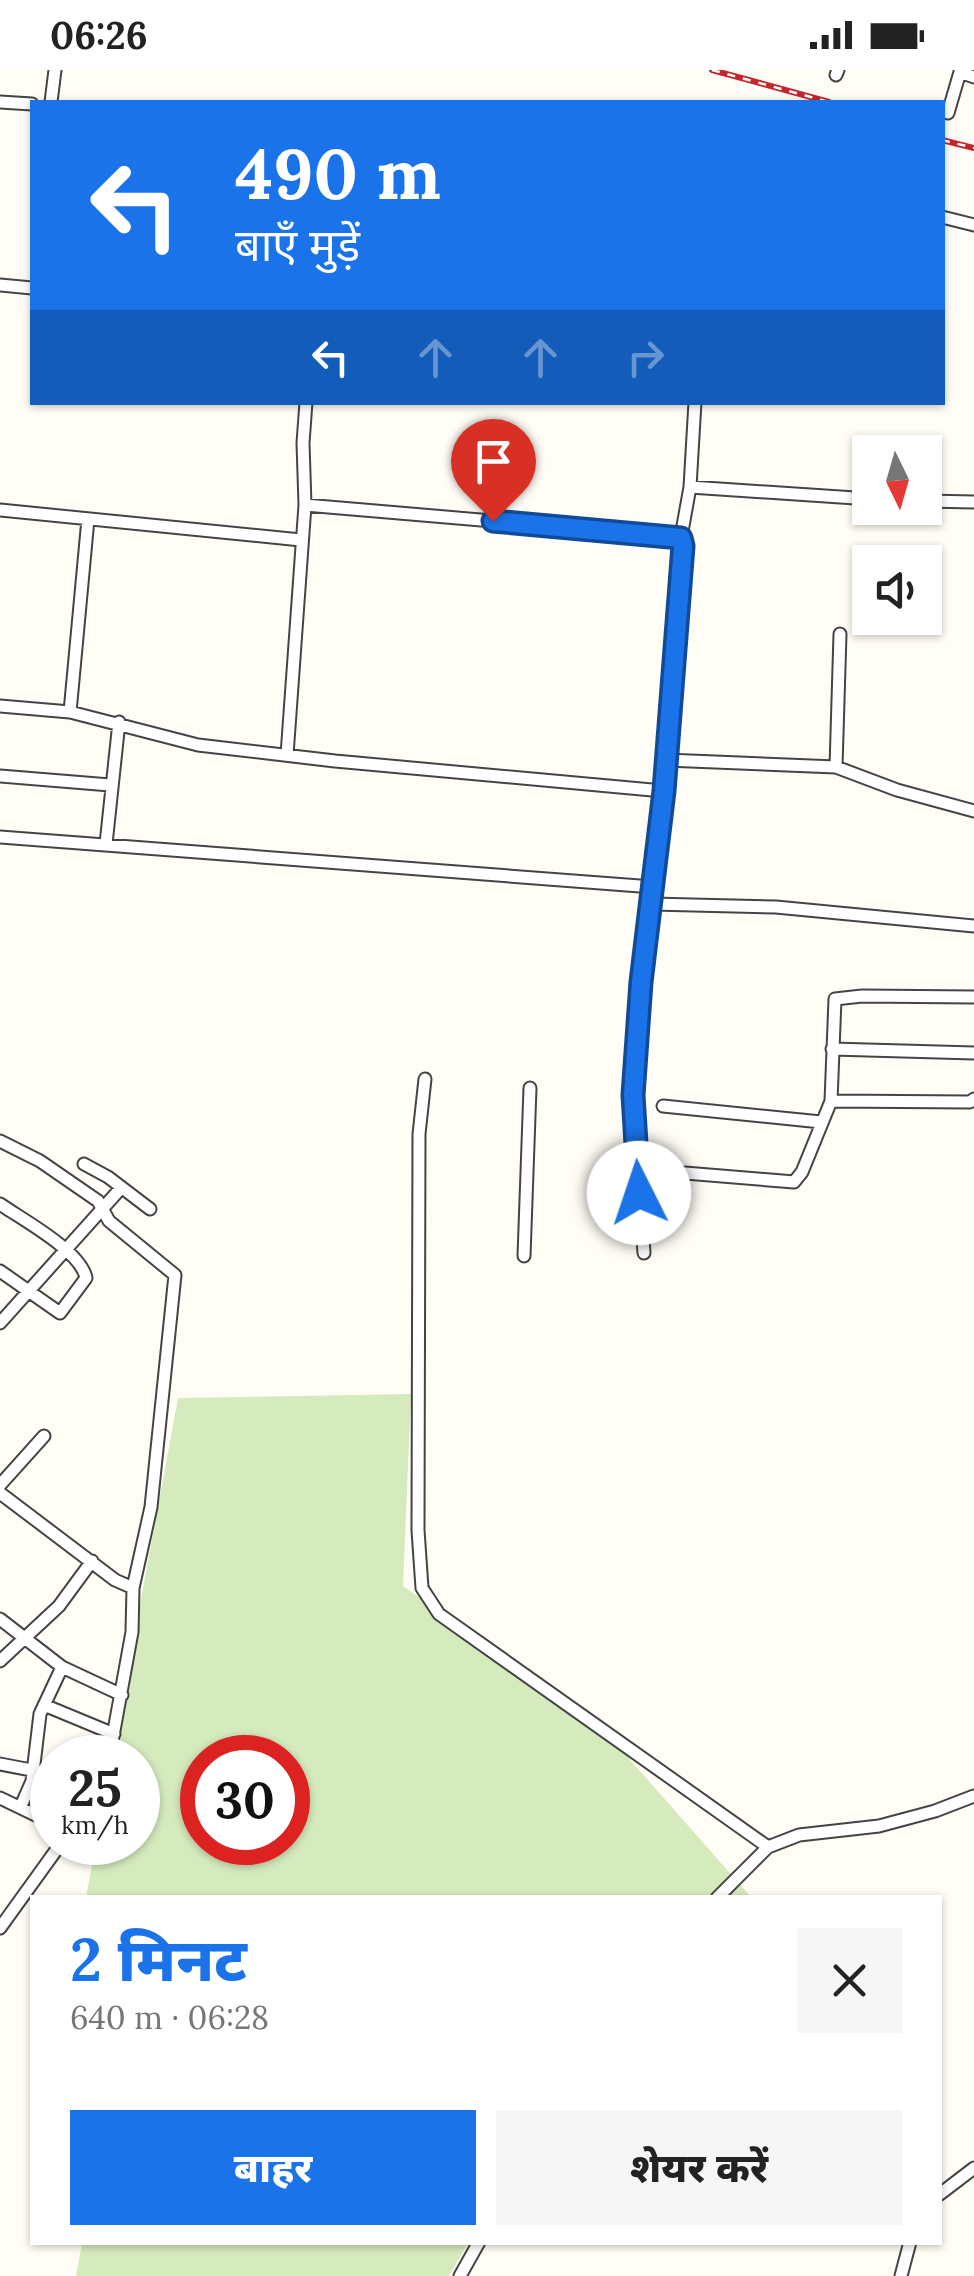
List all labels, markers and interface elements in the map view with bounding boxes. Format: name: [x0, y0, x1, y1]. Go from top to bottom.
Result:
text: 06:26: [50, 11, 148, 59]
text: 490 m: [235, 129, 441, 218]
icon: left: [70, 140, 200, 270]
text: बाएँ मुड़ें: [235, 216, 360, 273]
icon: left: [303, 330, 358, 385]
icon: ahead: [408, 330, 463, 385]
icon: ahead: [513, 330, 568, 385]
icon: right: [618, 330, 673, 385]
pin: [451, 419, 536, 522]
icon: arrive: [466, 434, 521, 489]
north arrow: [852, 435, 942, 525]
map controls: [852, 435, 942, 635]
button: sound: [852, 545, 942, 635]
position arrow: [587, 1141, 691, 1245]
speed limit sign: 30: [180, 1735, 310, 1865]
text: 25: [68, 1756, 122, 1820]
text: km/h: [61, 1809, 129, 1841]
text: 2 मिनट: [70, 1921, 247, 1997]
button: close: [797, 1928, 902, 2033]
text: 640 m · 06:28: [70, 1997, 269, 2038]
button: बाहर: [70, 2110, 476, 2225]
button: शेयर करें: [496, 2110, 902, 2225]

